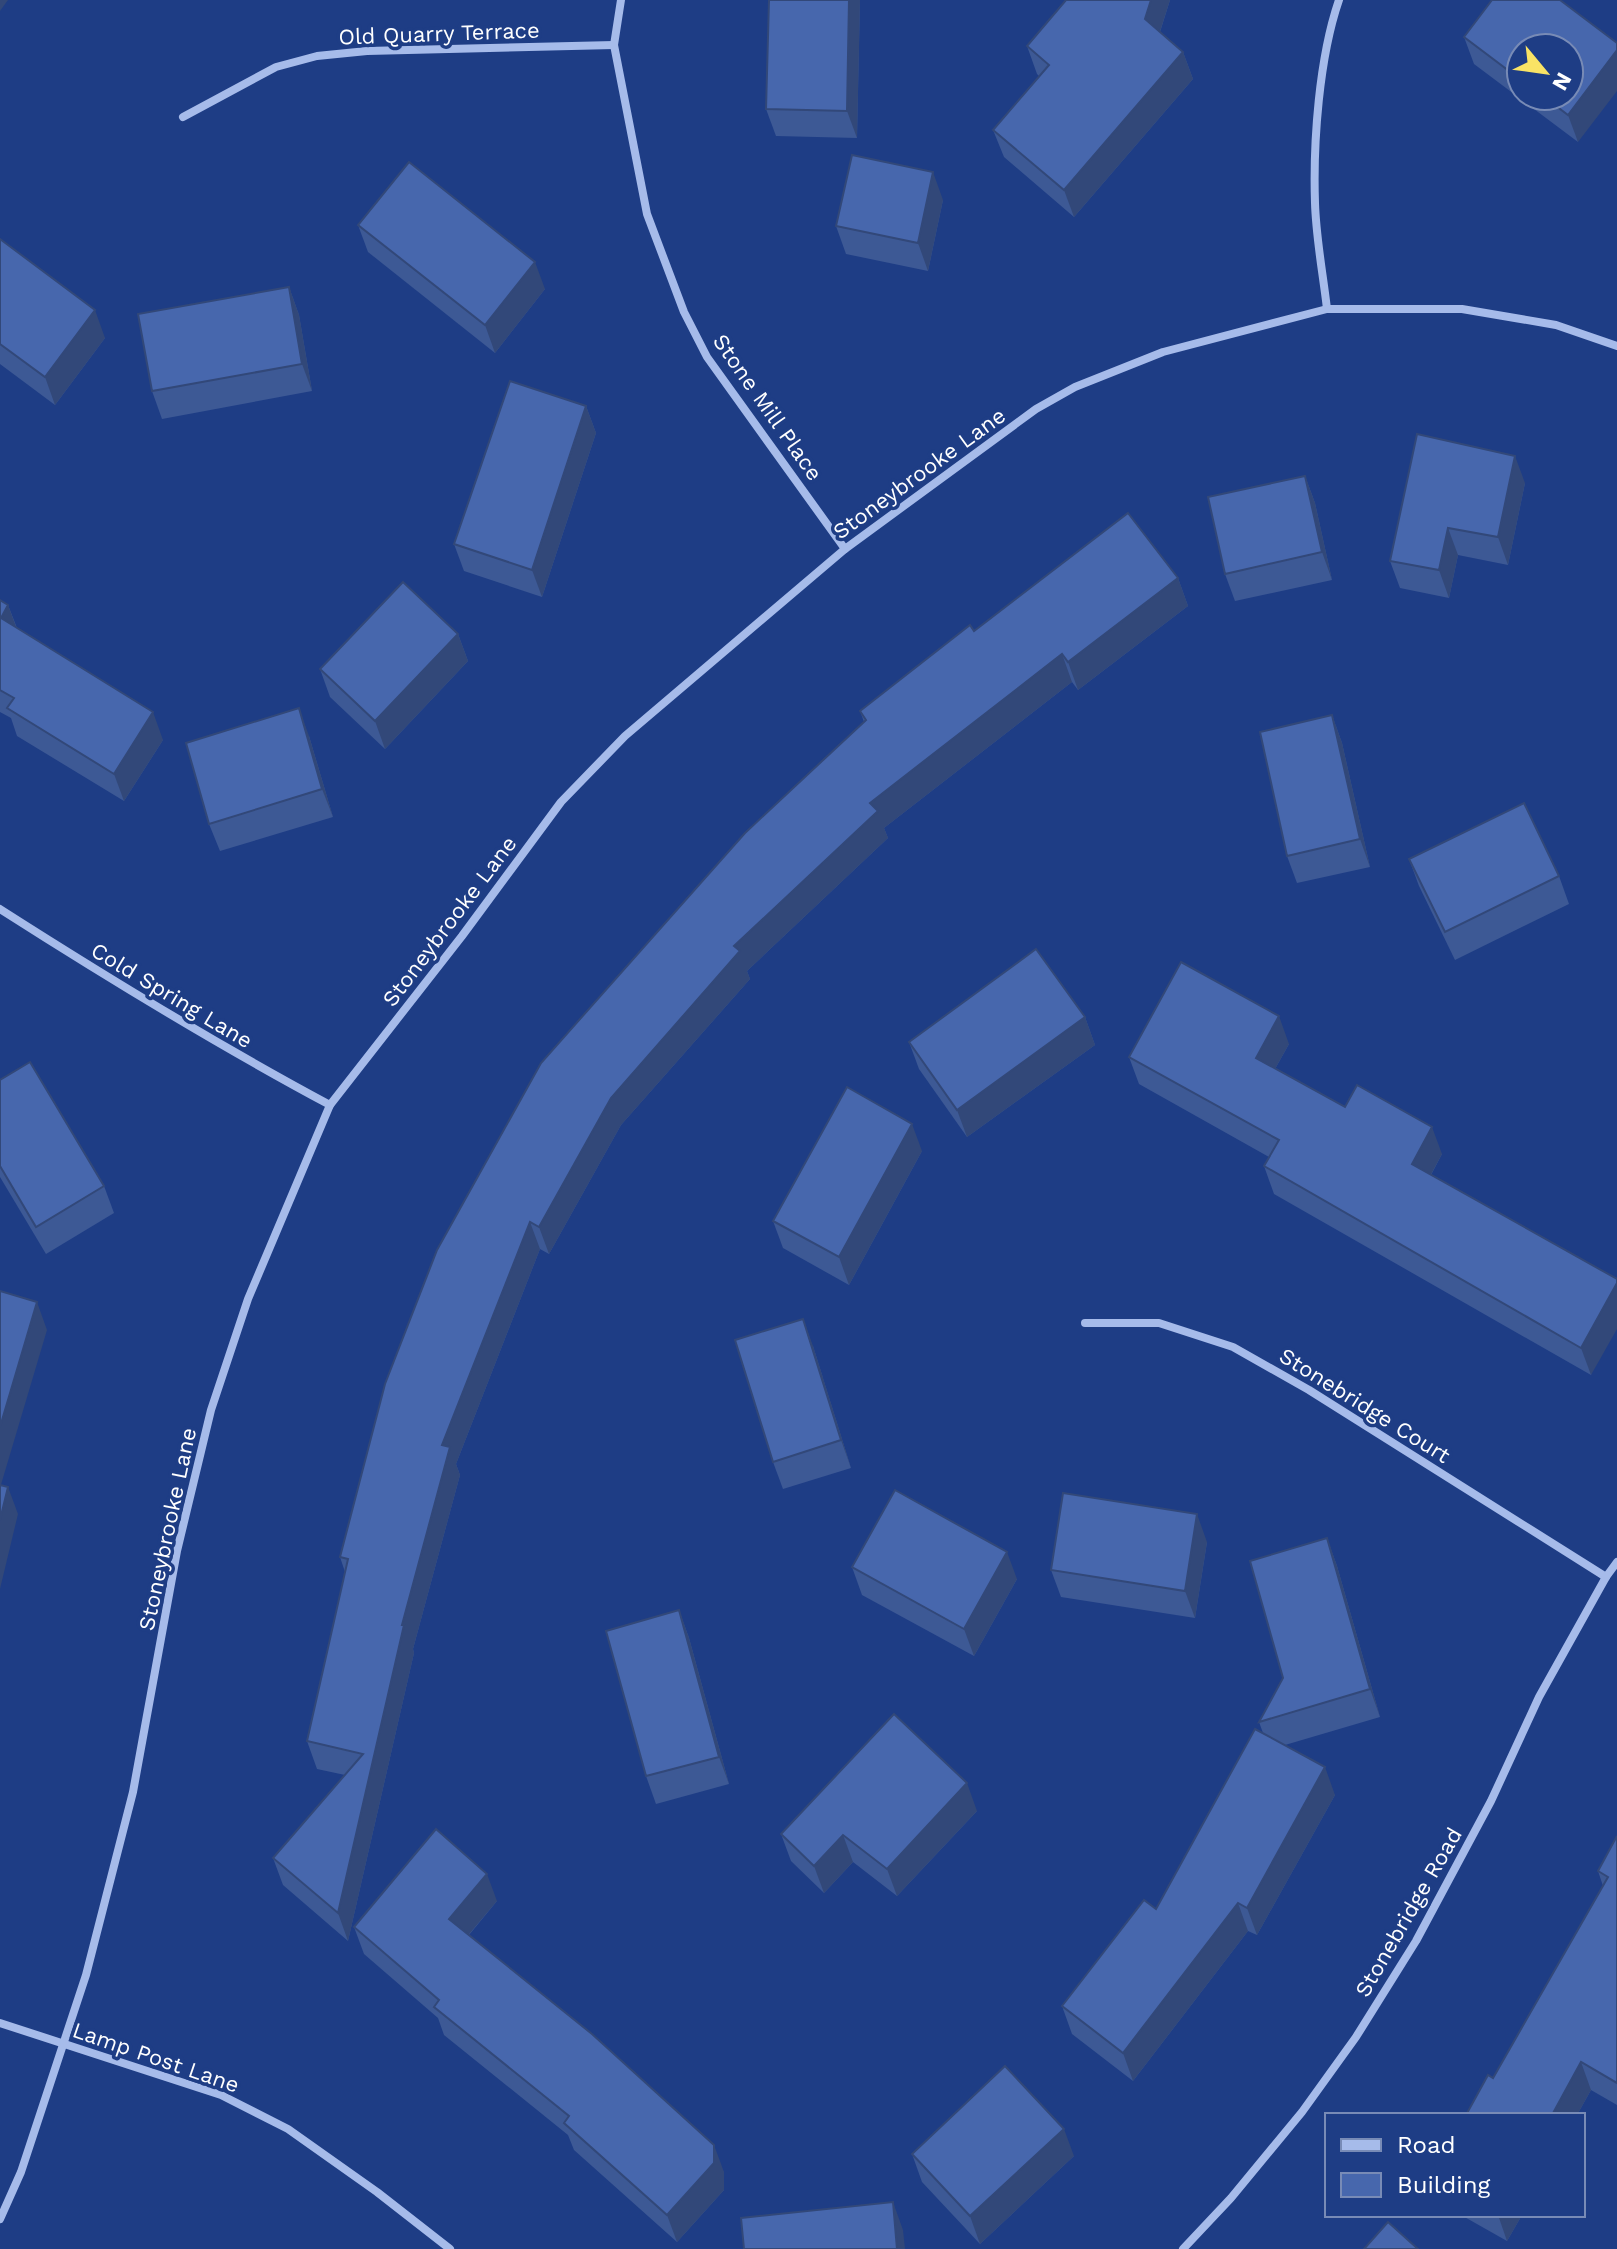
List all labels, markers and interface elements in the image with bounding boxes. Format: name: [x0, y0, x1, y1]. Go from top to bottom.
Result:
street label: Old Quarry Terrace: [338, 17, 540, 50]
north arrow: [1505, 32, 1585, 112]
text: N: [1547, 68, 1577, 95]
street label: Stone Mill Place: [708, 329, 827, 485]
street label: Stoneybrooke Lane: [828, 403, 1010, 544]
street label: Stoneybrooke Lane: [377, 831, 522, 1011]
street label: Cold Spring Lane: [87, 937, 257, 1053]
street label: Stonebridge Court: [1275, 1343, 1455, 1468]
street label: Stoneybrooke Lane: [134, 1425, 201, 1633]
street label: Stonebridge Road: [1350, 1823, 1467, 2001]
street label: Lamp Post Lane: [69, 2017, 242, 2098]
legend: [1325, 2113, 1585, 2217]
text: Road: [1397, 2131, 1456, 2159]
text: Building: [1397, 2171, 1490, 2199]

